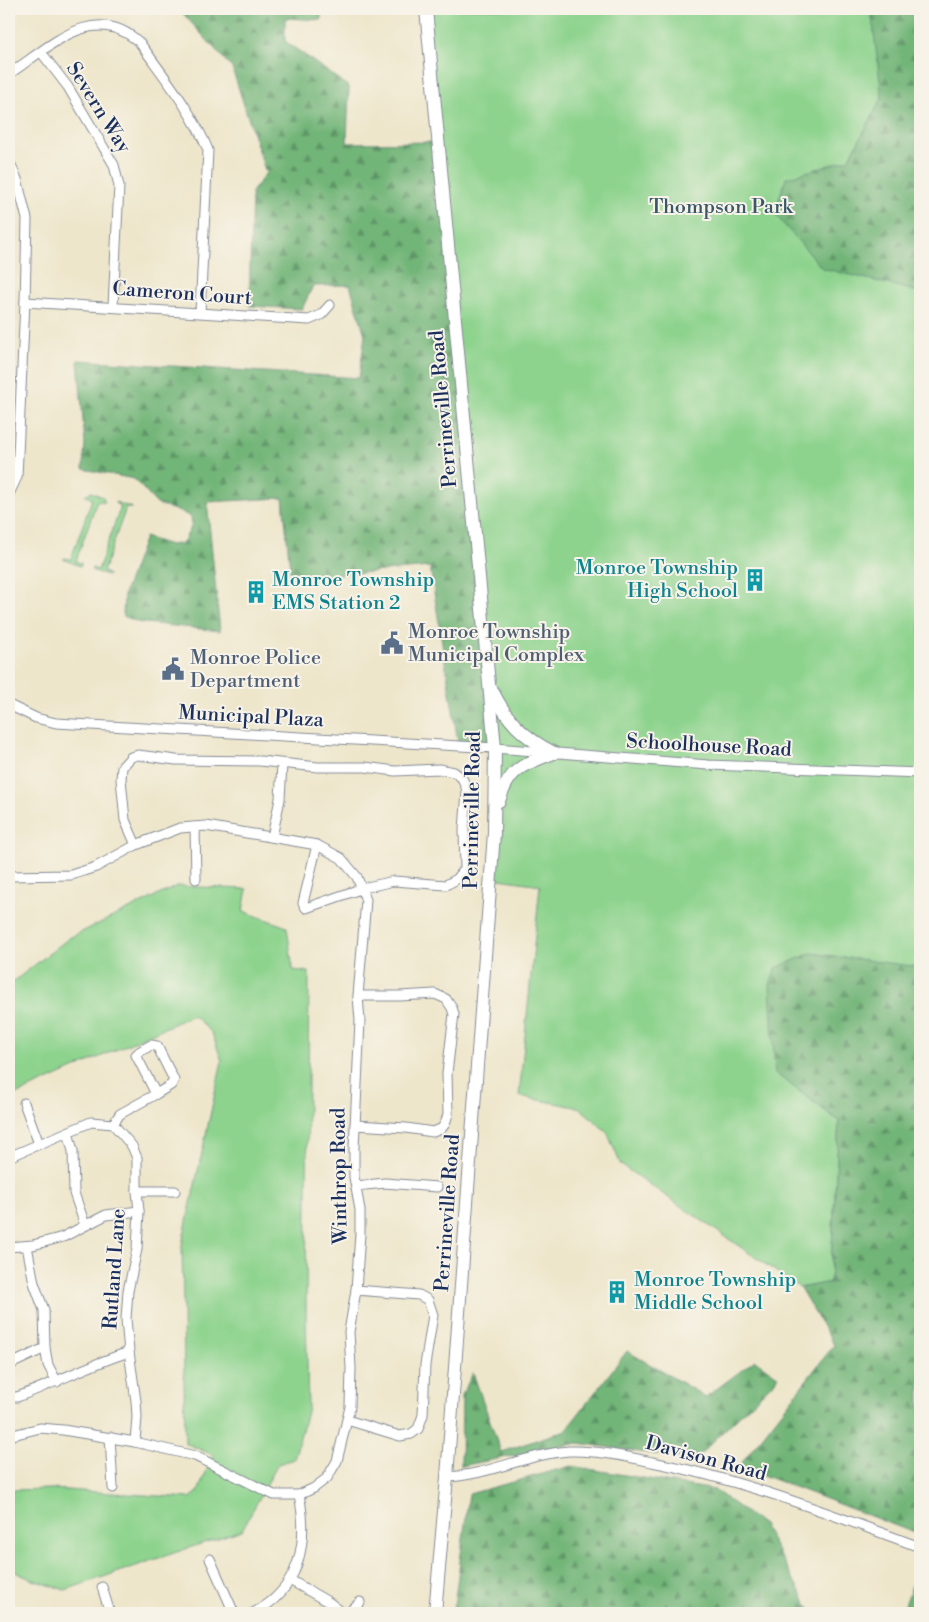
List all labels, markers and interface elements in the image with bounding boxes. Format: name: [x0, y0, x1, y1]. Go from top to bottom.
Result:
street label: Severn Way: [60, 58, 136, 158]
park label: Thompson Park: [649, 195, 794, 220]
street label: Cameron Court: [111, 277, 253, 311]
street label: Perrineville Road: [425, 329, 463, 489]
place label: Monroe Township High School: [576, 556, 738, 604]
building icon: Monroe Township High School: [742, 567, 768, 593]
place label: Monroe Township EMS Station 2: [272, 568, 434, 616]
building icon: Monroe Township EMS Station 2: [243, 579, 269, 605]
place label: Monroe Township Municipal Complex: [408, 620, 585, 668]
public building icon: Monroe Township Municipal Complex: [379, 630, 405, 656]
place label: Monroe Police Department: [190, 646, 321, 694]
public building icon: Monroe Police Department: [160, 656, 186, 682]
street label: Municipal Plaza: [178, 701, 325, 733]
street label: Schoolhouse Road: [626, 729, 793, 763]
street label: Perrineville Road: [459, 730, 487, 889]
street label: Winthrop Road: [326, 1107, 354, 1246]
street label: Perrineville Road: [430, 1133, 466, 1293]
street label: Rutland Lane: [98, 1208, 132, 1330]
place label: Monroe Township Middle School: [634, 1268, 796, 1316]
building icon: Monroe Township Middle School: [604, 1279, 630, 1305]
street label: Davison Road: [643, 1431, 770, 1487]

